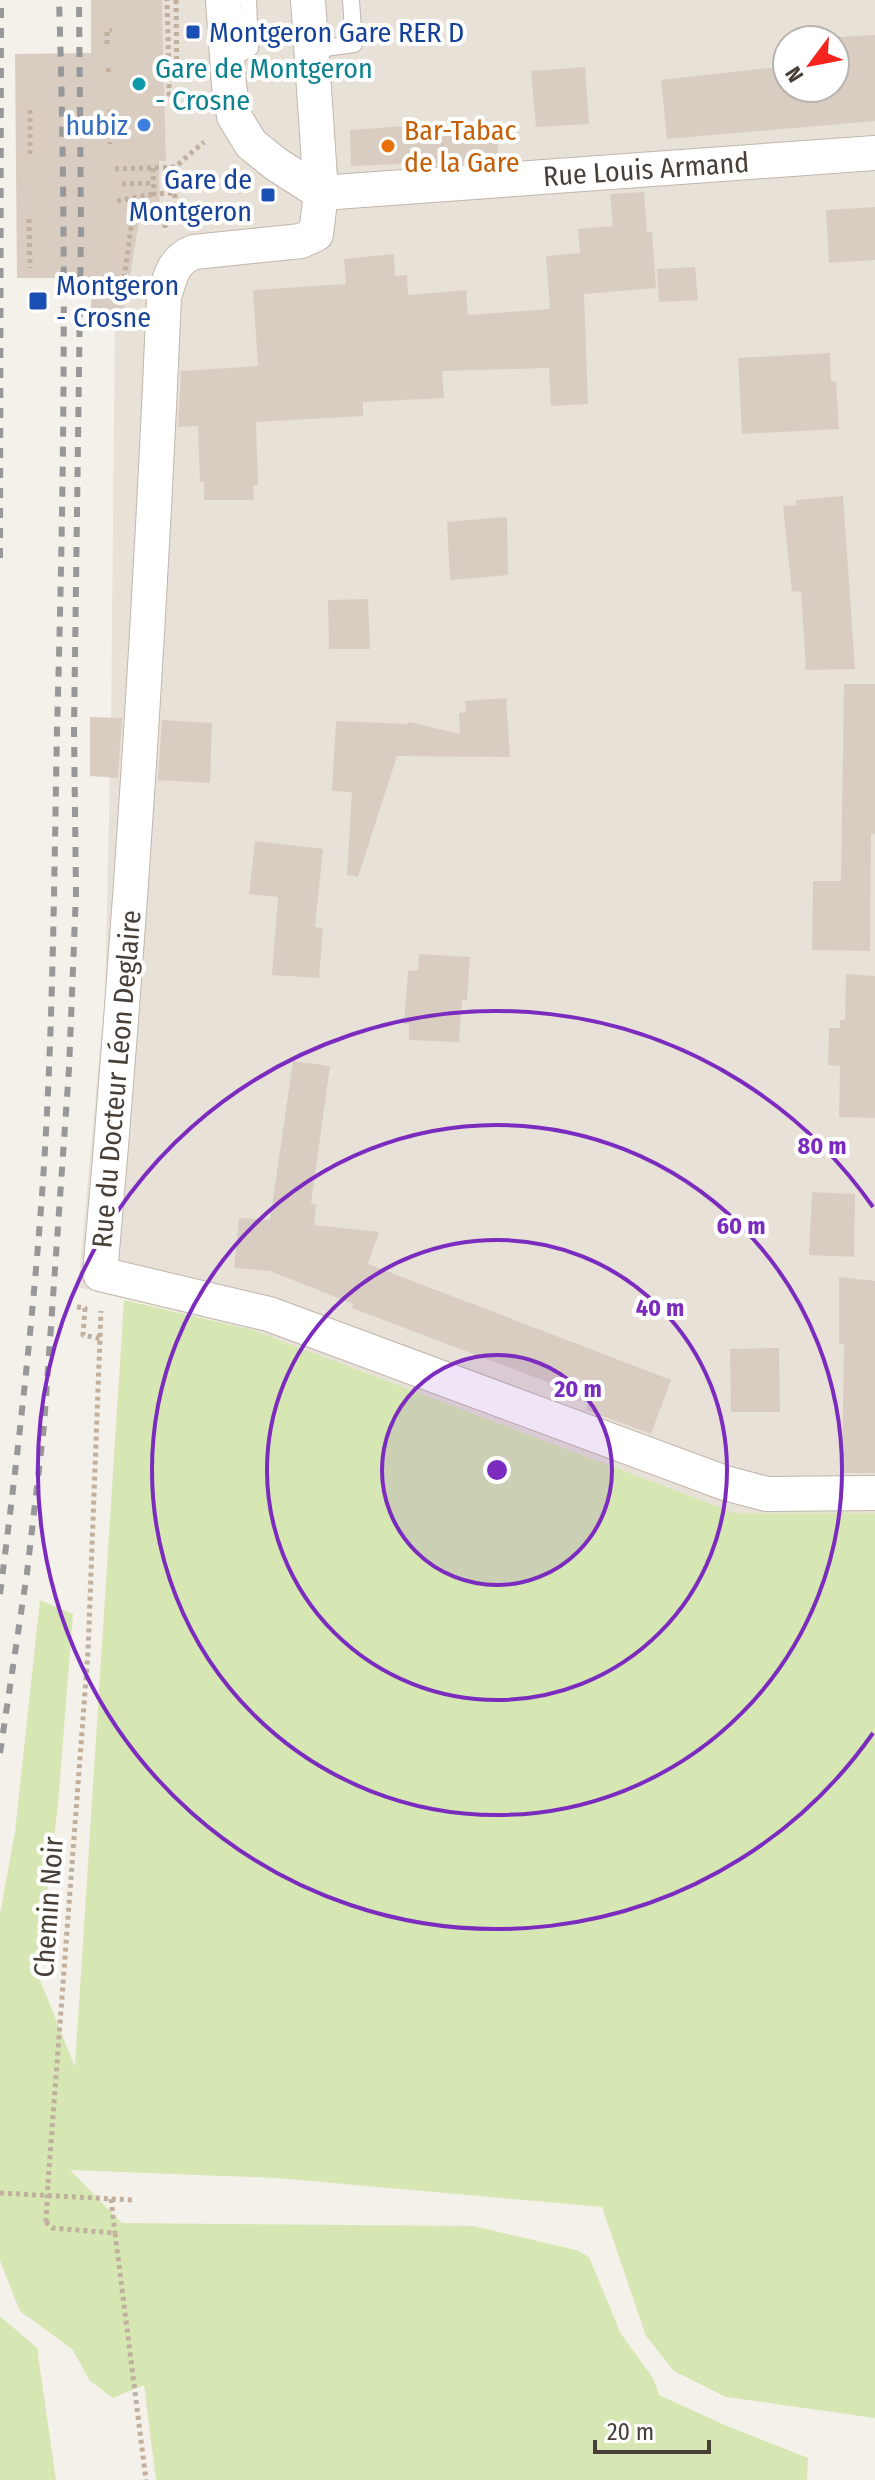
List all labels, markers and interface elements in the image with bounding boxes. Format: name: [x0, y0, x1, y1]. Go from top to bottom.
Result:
place label: Montgeron Gare RER D: [209, 16, 464, 49]
marker: Montgeron Gare RER D: [184, 23, 202, 41]
north arrow: [771, 24, 851, 104]
place label: Gare de Montgeron - Crosne: [155, 52, 373, 117]
text: N: [780, 62, 809, 87]
marker: Gare de Montgeron - Crosne: [130, 75, 148, 93]
place label: hubiz: [66, 109, 128, 142]
place label: Bar-Tabac de la Gare: [404, 114, 520, 179]
marker: hubiz: [135, 116, 153, 134]
marker: Bar-Tabac de la Gare: [379, 137, 397, 155]
street label: Rue Louis Armand: [542, 146, 750, 193]
place label: Gare de Montgeron: [129, 163, 252, 228]
marker: Gare de Montgeron: [259, 186, 277, 204]
place label: Montgeron - Crosne: [56, 269, 179, 334]
marker: Montgeron - Crosne: [27, 290, 49, 312]
street label: Rue du Docteur Léon Deglaire: [85, 909, 148, 1249]
text: 80 m: [797, 1132, 847, 1160]
text: 60 m: [717, 1212, 765, 1240]
text: 40 m: [636, 1294, 684, 1322]
text: 20 m: [553, 1375, 602, 1403]
centre of rings: [483, 1456, 511, 1484]
street label: Chemin Noir: [27, 1835, 70, 1979]
scale bar: [595, 2404, 709, 2454]
text: 20 m: [607, 2418, 654, 2446]

